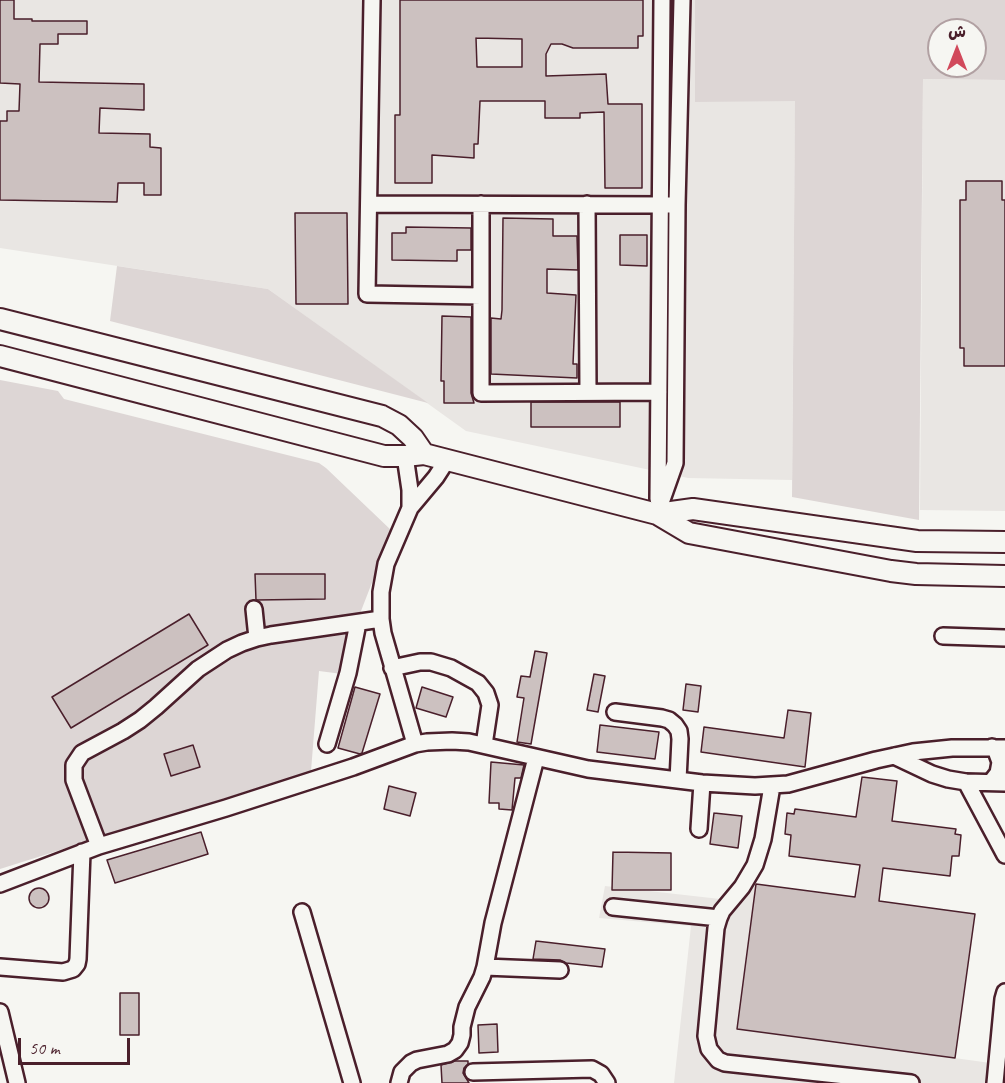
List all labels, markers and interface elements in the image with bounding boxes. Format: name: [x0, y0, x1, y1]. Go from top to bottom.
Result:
north arrow: [927, 18, 987, 78]
text: ش: [948, 22, 966, 42]
scale bar: [21, 1026, 134, 1064]
text: 50 m: [29, 1037, 60, 1059]

